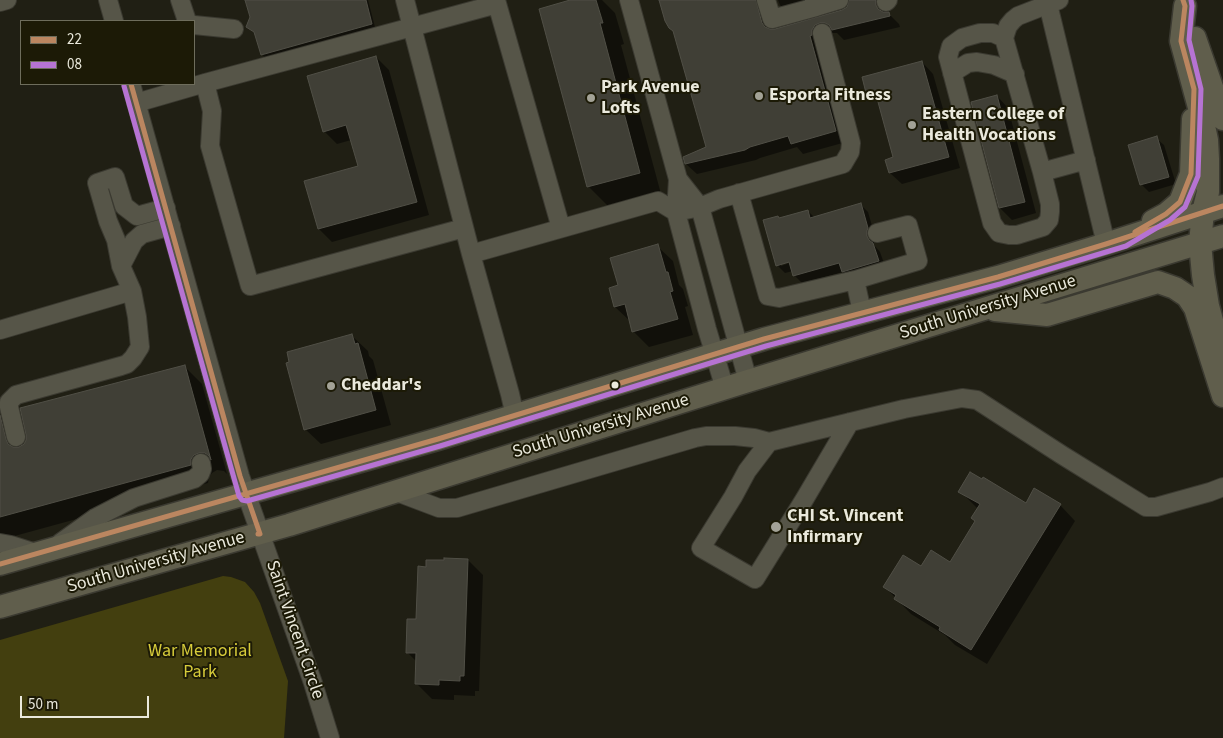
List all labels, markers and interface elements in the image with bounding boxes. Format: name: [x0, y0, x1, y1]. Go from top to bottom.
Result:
legend: [20, 20, 195, 85]
text: 22: [67, 29, 82, 50]
text: 08: [67, 54, 82, 75]
place label: Park Avenue Lofts: [601, 77, 700, 120]
place label: Esporta Fitness: [769, 85, 891, 107]
marker: Esporta Fitness: [753, 90, 765, 102]
marker: Park Avenue Lofts: [585, 92, 597, 104]
place label: Eastern College of Health Vocations: [922, 104, 1064, 146]
marker: Eastern College of Health Vocations: [906, 119, 918, 131]
street label: South University Avenue: [897, 271, 1079, 345]
place label: Cheddar's: [341, 375, 421, 397]
marker: Cheddar's: [325, 380, 337, 392]
unlabelled marker: [610, 380, 620, 390]
street label: South University Avenue: [510, 390, 692, 464]
place label: CHI St. Vincent Infirmary: [787, 506, 904, 548]
marker: CHI St. Vincent Infirmary: [769, 520, 783, 534]
street label: South University Avenue: [65, 527, 247, 599]
street label: Saint Vincent Circle: [260, 558, 328, 702]
park label: War Memorial Park: [148, 641, 252, 684]
scale bar: [22, 686, 151, 718]
text: 50 m: [28, 694, 58, 715]

